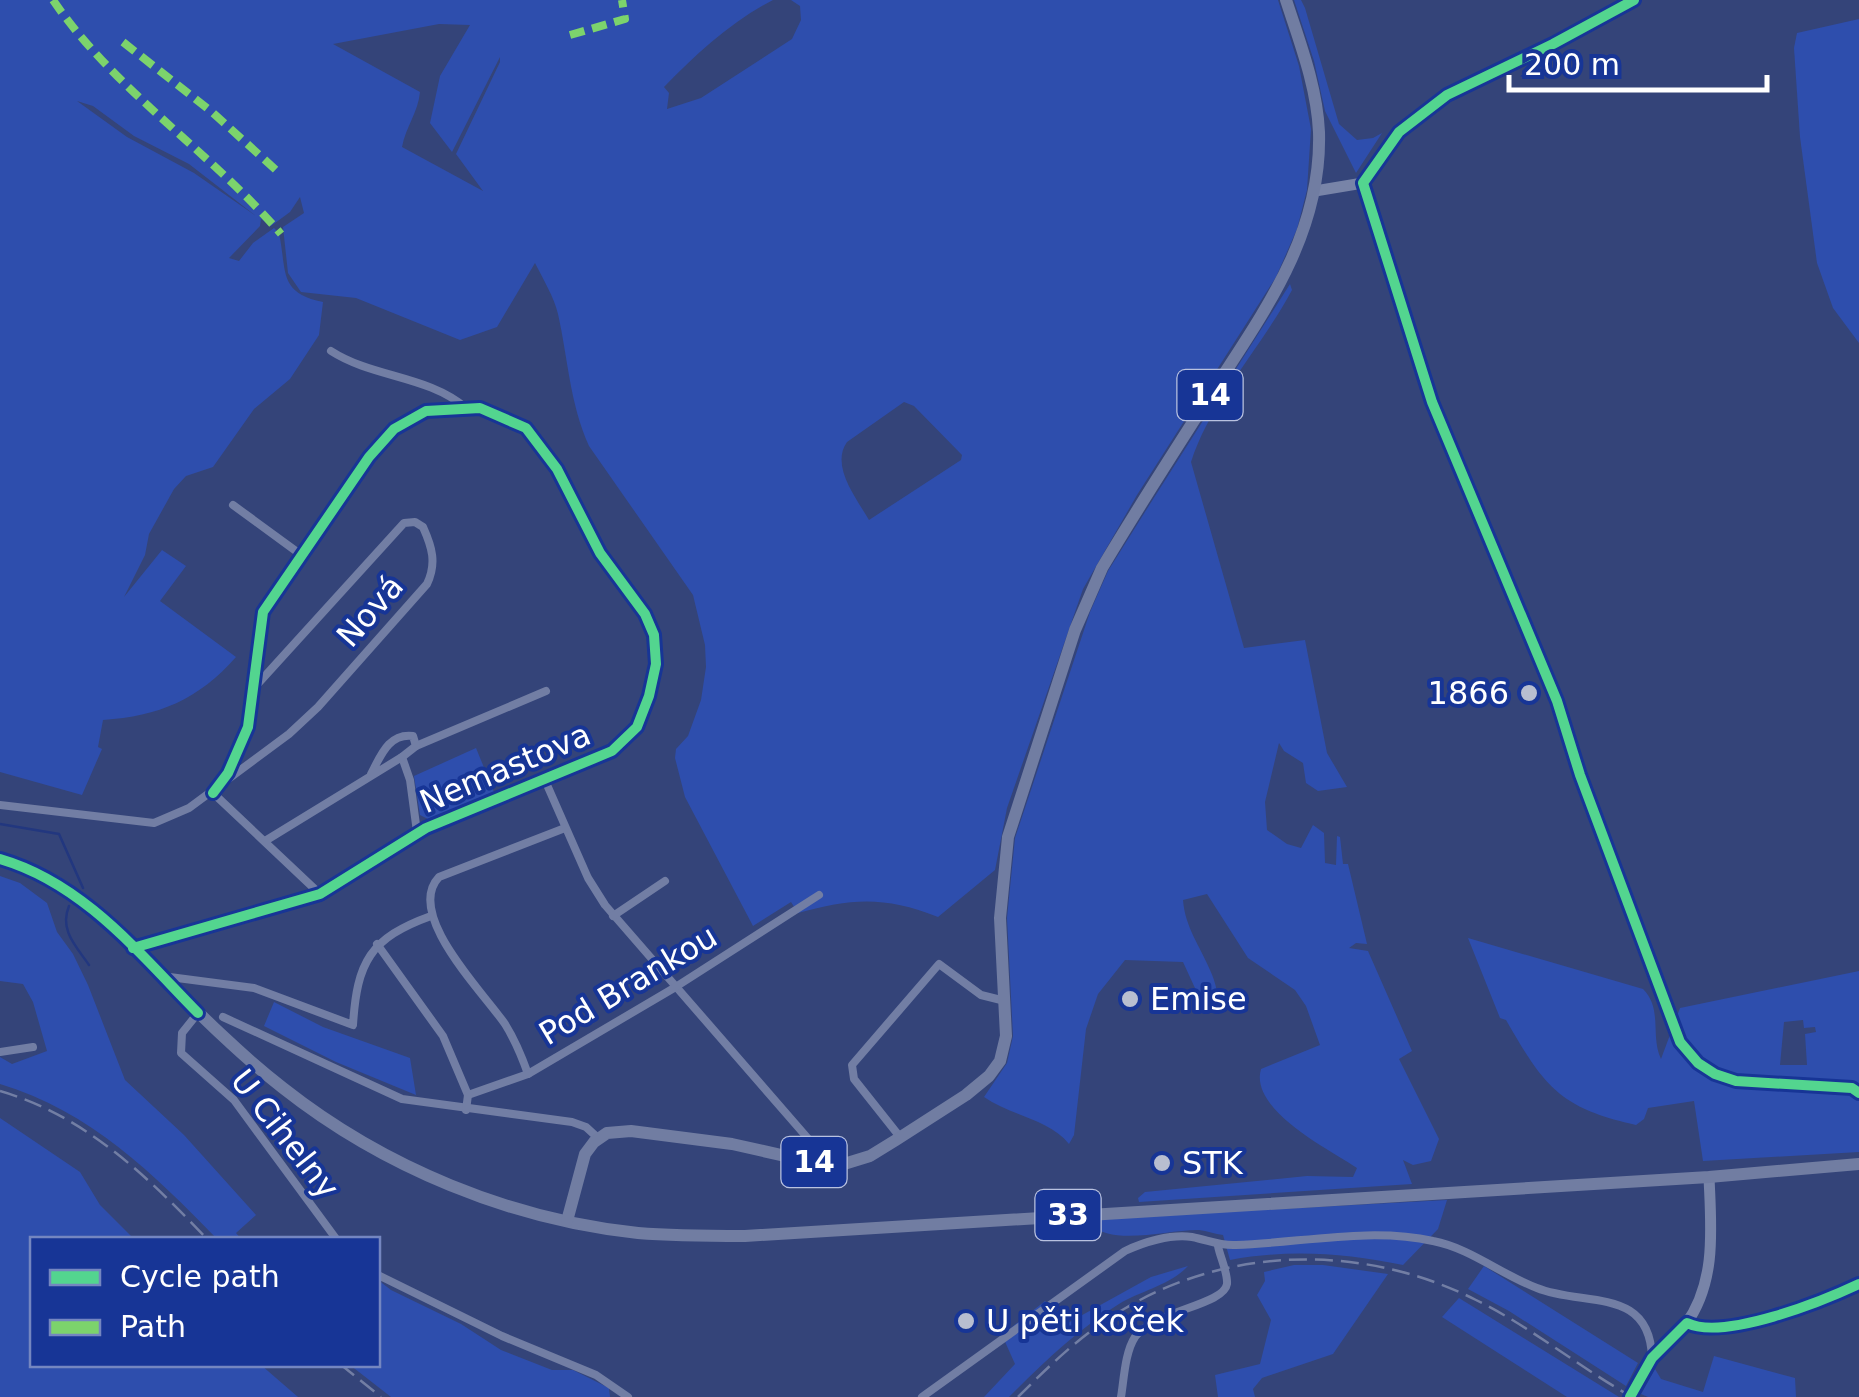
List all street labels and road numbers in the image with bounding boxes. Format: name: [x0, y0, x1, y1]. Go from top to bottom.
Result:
road number: 14: [1178, 370, 1242, 420]
street label: Nová: [329, 568, 411, 654]
street label: Nemastova: [414, 715, 596, 821]
street label: Pod Brankou: [532, 917, 724, 1053]
street label: U Cihelny: [223, 1062, 347, 1206]
road number: 14: [782, 1137, 846, 1187]
road number: 33: [1036, 1190, 1100, 1240]

